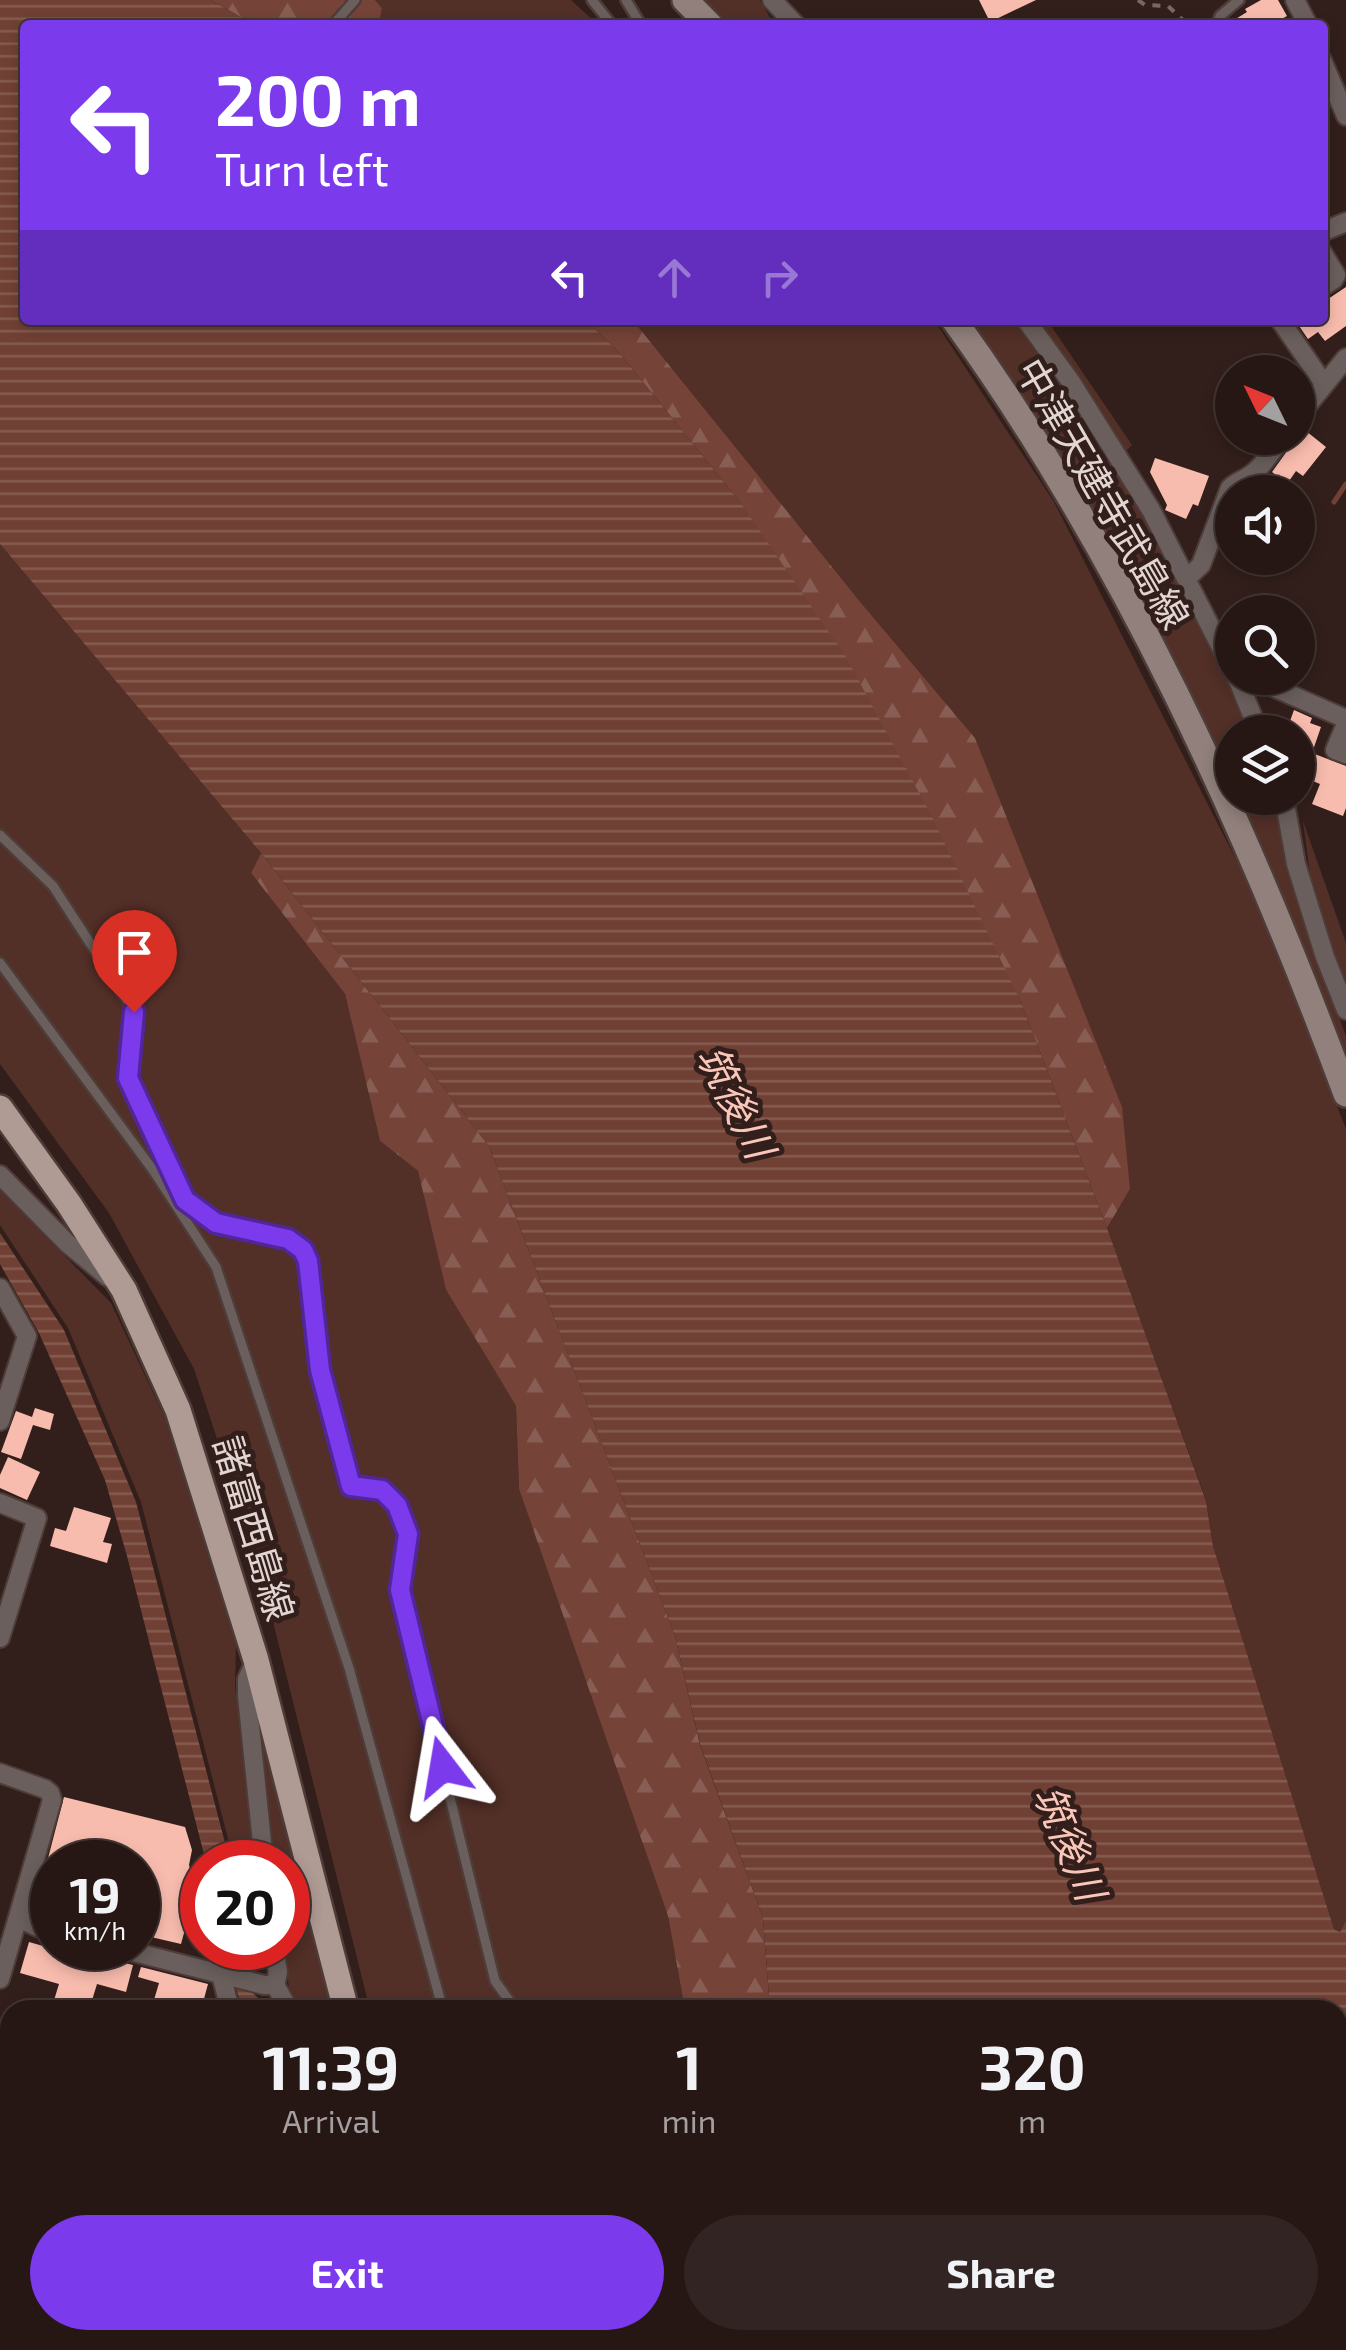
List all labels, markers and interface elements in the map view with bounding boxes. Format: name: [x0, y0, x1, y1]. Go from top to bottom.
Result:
text: 200 m: [215, 56, 421, 140]
icon: left: [50, 60, 180, 190]
text: Turn left: [215, 141, 389, 195]
icon: left: [542, 250, 597, 305]
icon: ahead: [647, 250, 702, 305]
icon: right: [752, 250, 807, 305]
street label: 中津天建寺武島線: [1008, 350, 1200, 636]
north arrow: [1215, 355, 1315, 455]
map controls: [1215, 355, 1315, 815]
button: sound: [1215, 475, 1315, 575]
button: search: [1215, 595, 1315, 695]
button: layers: [1215, 715, 1315, 815]
pin: [92, 910, 177, 1013]
icon: arrive: [107, 925, 162, 980]
water label: 筑後川: [688, 1037, 787, 1169]
street label: 諸富西島線: [205, 1430, 305, 1626]
position arrow: [391, 1715, 495, 1819]
water label: 筑後川: [1025, 1777, 1118, 1910]
speed limit sign: 20: [180, 1840, 310, 1970]
text: 19: [69, 1863, 121, 1923]
text: km/h: [64, 1915, 126, 1945]
text: 11:39: [263, 2030, 399, 2102]
text: 1: [676, 2030, 702, 2102]
text: 320: [979, 2030, 1086, 2102]
text: Arrival: [282, 2101, 380, 2139]
text: min: [662, 2101, 716, 2139]
text: m: [1018, 2101, 1046, 2139]
button: Exit: [30, 2215, 664, 2330]
button: Share: [684, 2215, 1318, 2330]

